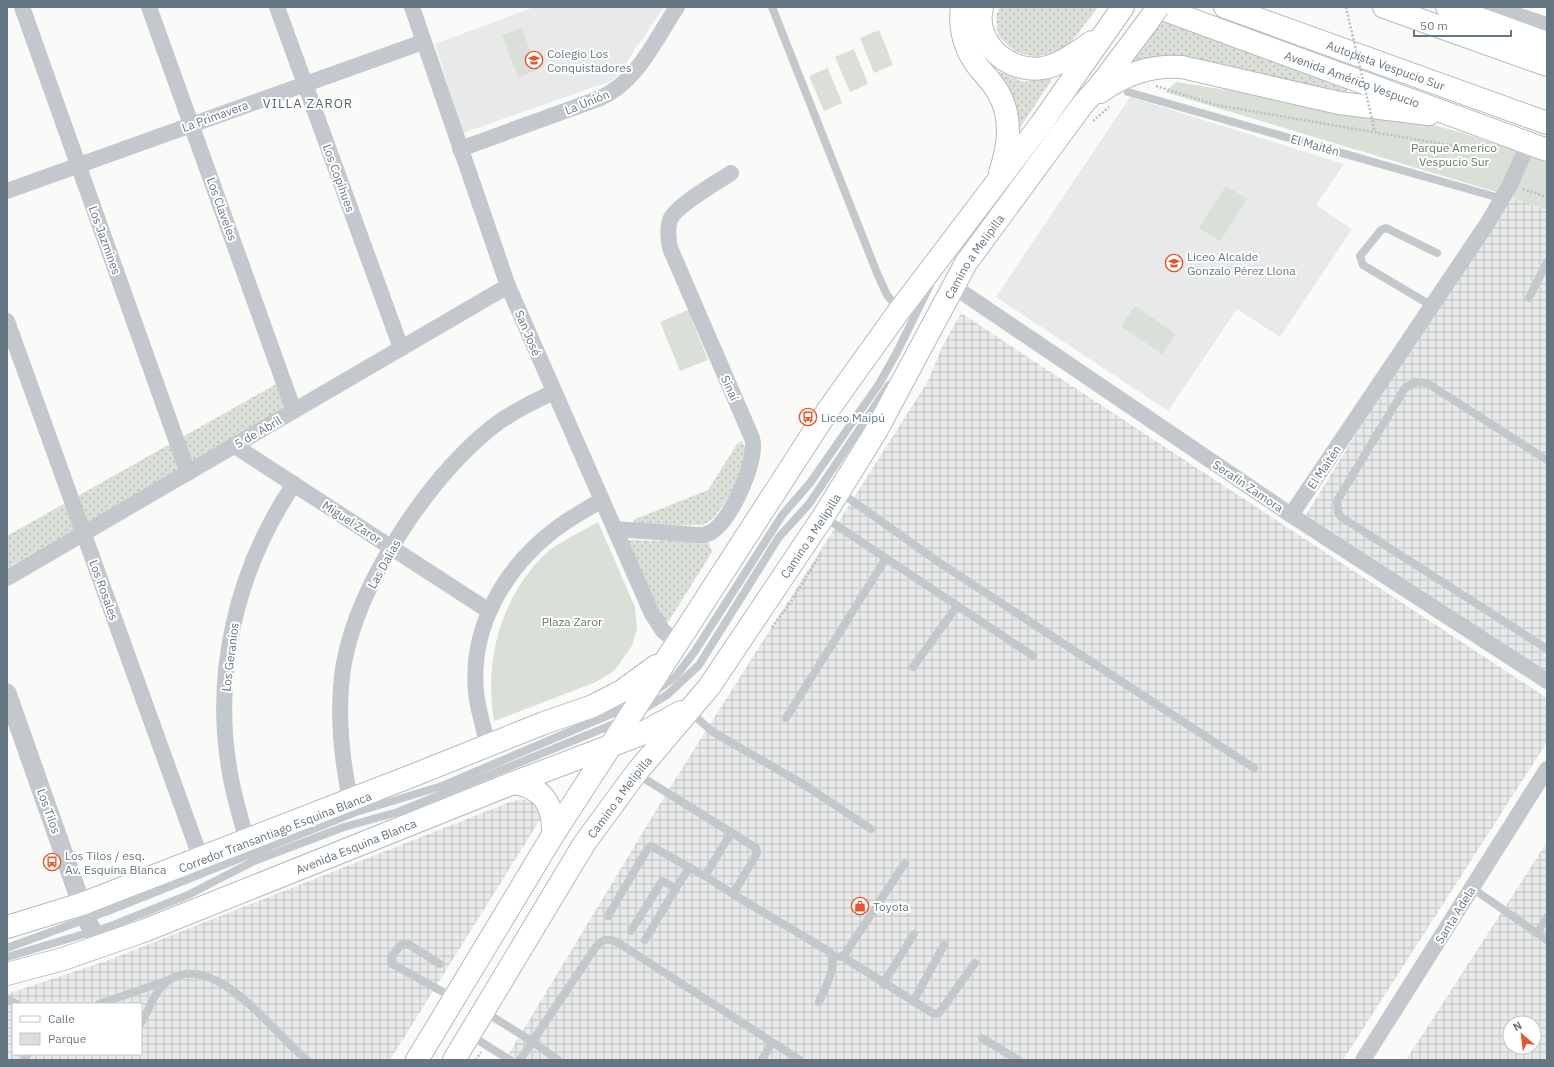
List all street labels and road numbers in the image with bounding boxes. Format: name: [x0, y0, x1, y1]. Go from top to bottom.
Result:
street label: Autopista Vespucio Sur: [1325, 37, 1448, 93]
street label: Avenida Américo Vespucio: [1283, 47, 1422, 110]
street label: La Unión: [563, 86, 611, 118]
street label: La Primavera: [180, 97, 251, 135]
street label: El Maitén: [1289, 131, 1341, 159]
street label: Los Copihues: [320, 142, 358, 214]
street label: Los Claveles: [204, 175, 240, 243]
street label: Los Jazmines: [86, 204, 124, 277]
street label: Camino a Melipilla: [941, 211, 1007, 301]
street label: San José: [512, 308, 544, 359]
street label: Sinaí: [718, 373, 742, 403]
street label: 5 de Abril: [232, 413, 284, 451]
street label: El Maitén: [1304, 442, 1344, 492]
street label: Serafín Zamora: [1210, 457, 1287, 516]
street label: Camino a Melipilla: [777, 490, 844, 581]
street label: Miguel Zaror: [320, 497, 385, 547]
street label: Las Dalias: [364, 537, 404, 591]
street label: Los Rosales: [86, 558, 122, 623]
street label: Los Geranios: [218, 622, 242, 692]
street label: Camino a Melipilla: [584, 752, 655, 841]
street label: Los Tilos: [34, 786, 64, 836]
street label: Corredor Transantiago Esquina Blanca: [176, 788, 374, 876]
street label: Avenida Esquina Blanca: [293, 815, 419, 877]
street label: Santa Adela: [1432, 883, 1479, 946]

